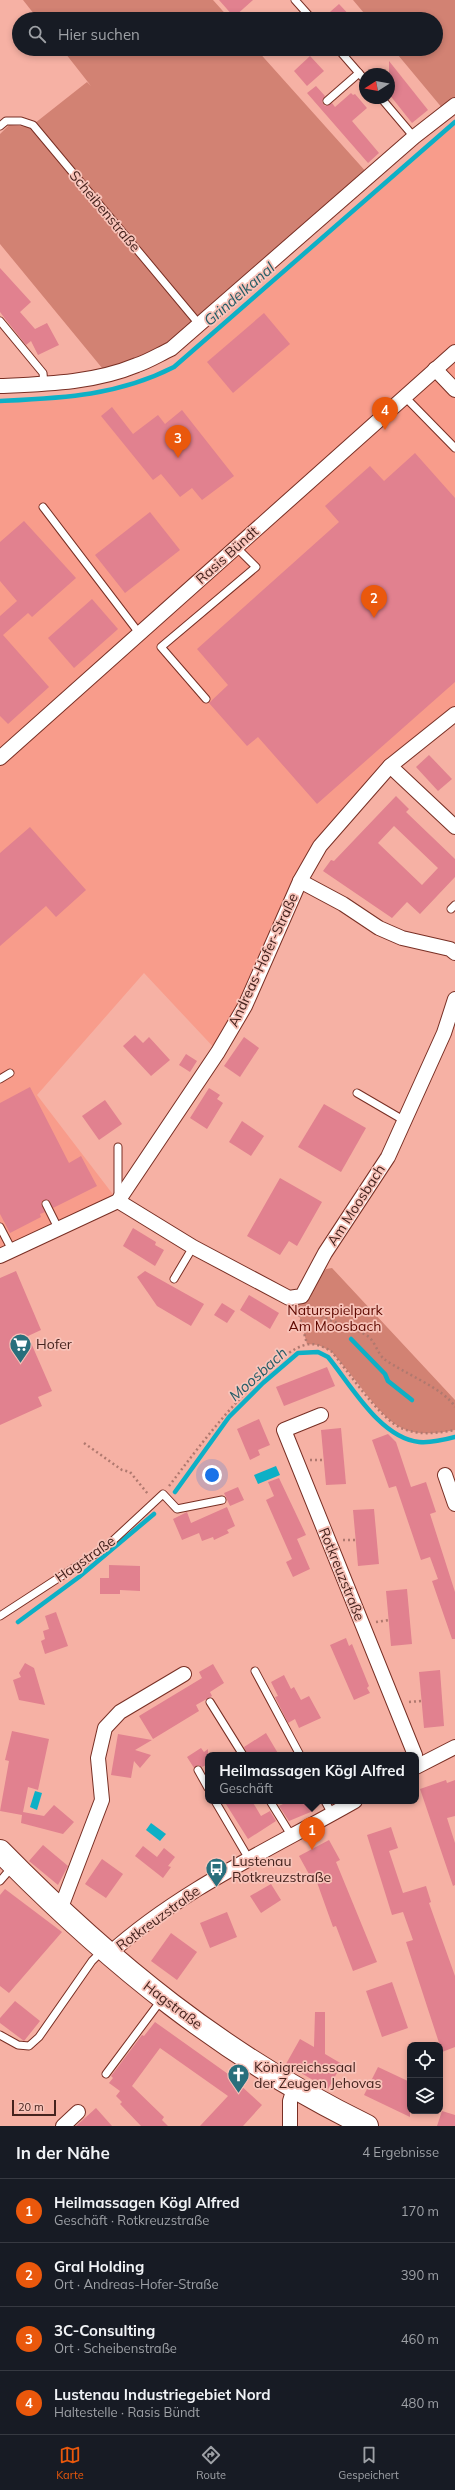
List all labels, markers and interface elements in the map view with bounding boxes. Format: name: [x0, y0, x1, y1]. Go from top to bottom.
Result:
search box: [12, 12, 443, 56]
icon: search: [26, 23, 48, 45]
text: Hier suchen: [58, 25, 140, 44]
north arrow: [359, 68, 395, 104]
street label: Scheibenstraße: [66, 167, 144, 255]
water label: Grindelkanal: [200, 258, 279, 330]
pin: 4: [372, 397, 398, 430]
pin: 3: [165, 425, 191, 458]
street label: Rasis Bündt: [192, 522, 262, 588]
pin: 2: [361, 585, 387, 618]
street label: Andreas-Hofer-Straße: [224, 890, 302, 1030]
street label: Am Moosbach: [323, 1161, 389, 1249]
park label: Naturspielpark Am Moosbach: [287, 1301, 384, 1335]
supermarket icon: Hofer: [7, 1331, 33, 1364]
place label: Hofer: [36, 1335, 73, 1353]
water label: Moosbach: [225, 1343, 291, 1405]
your location: [202, 1465, 222, 1485]
street label: Rotkreuzstraße: [315, 1525, 369, 1623]
street label: Hagstraße: [51, 1532, 119, 1586]
popup: [205, 1752, 419, 1804]
text: Heilmassagen Kögl Alfred: [219, 1761, 405, 1780]
text: Geschäft: [219, 1780, 273, 1796]
pin: 1: [299, 1817, 325, 1850]
place label: Lustenau Rotkreuzstraße: [232, 1852, 331, 1886]
bus stop icon: Lustenau Rotkreuzstraße: [204, 1856, 230, 1889]
street label: Rotkreuzstraße: [113, 1882, 203, 1954]
street label: Hagstraße: [140, 1977, 206, 2033]
map controls: [407, 2042, 443, 2114]
button: locate: [407, 2042, 443, 2078]
place label: Königreichssaal der Zeugen Jehovas: [254, 2058, 382, 2092]
church icon: Königreichssaal der Zeugen Jehovas: [226, 2062, 252, 2095]
button: layers: [407, 2078, 443, 2114]
scale bar: [12, 2098, 56, 2117]
text: 20 m: [18, 2100, 44, 2114]
text: In der Nähe: [16, 2142, 110, 2163]
text: 4 Ergebnisse: [362, 2144, 439, 2160]
text: Heilmassagen Kögl Alfred: [54, 2193, 240, 2212]
text: 1: [25, 2203, 33, 2219]
text: 170 m: [401, 2203, 439, 2219]
text: Geschäft · Rotkreuzstraße: [54, 2212, 209, 2228]
text: Gral Holding: [54, 2257, 144, 2276]
text: 2: [25, 2267, 33, 2283]
text: 390 m: [401, 2267, 439, 2283]
text: Ort · Andreas-Hofer-Straße: [54, 2276, 219, 2292]
text: 3C-Consulting: [54, 2321, 155, 2340]
text: 3: [25, 2331, 33, 2347]
text: 460 m: [401, 2331, 439, 2347]
text: Ort · Scheibenstraße: [54, 2340, 177, 2356]
text: Lustenau Industriegebiet Nord: [54, 2385, 271, 2404]
text: 4: [25, 2395, 33, 2411]
text: 480 m: [401, 2395, 439, 2411]
text: Haltestelle · Rasis Bündt: [54, 2404, 200, 2420]
tab: Karte: [56, 2444, 84, 2482]
tab: Route: [196, 2444, 226, 2482]
tab: Gespeichert: [338, 2444, 399, 2482]

